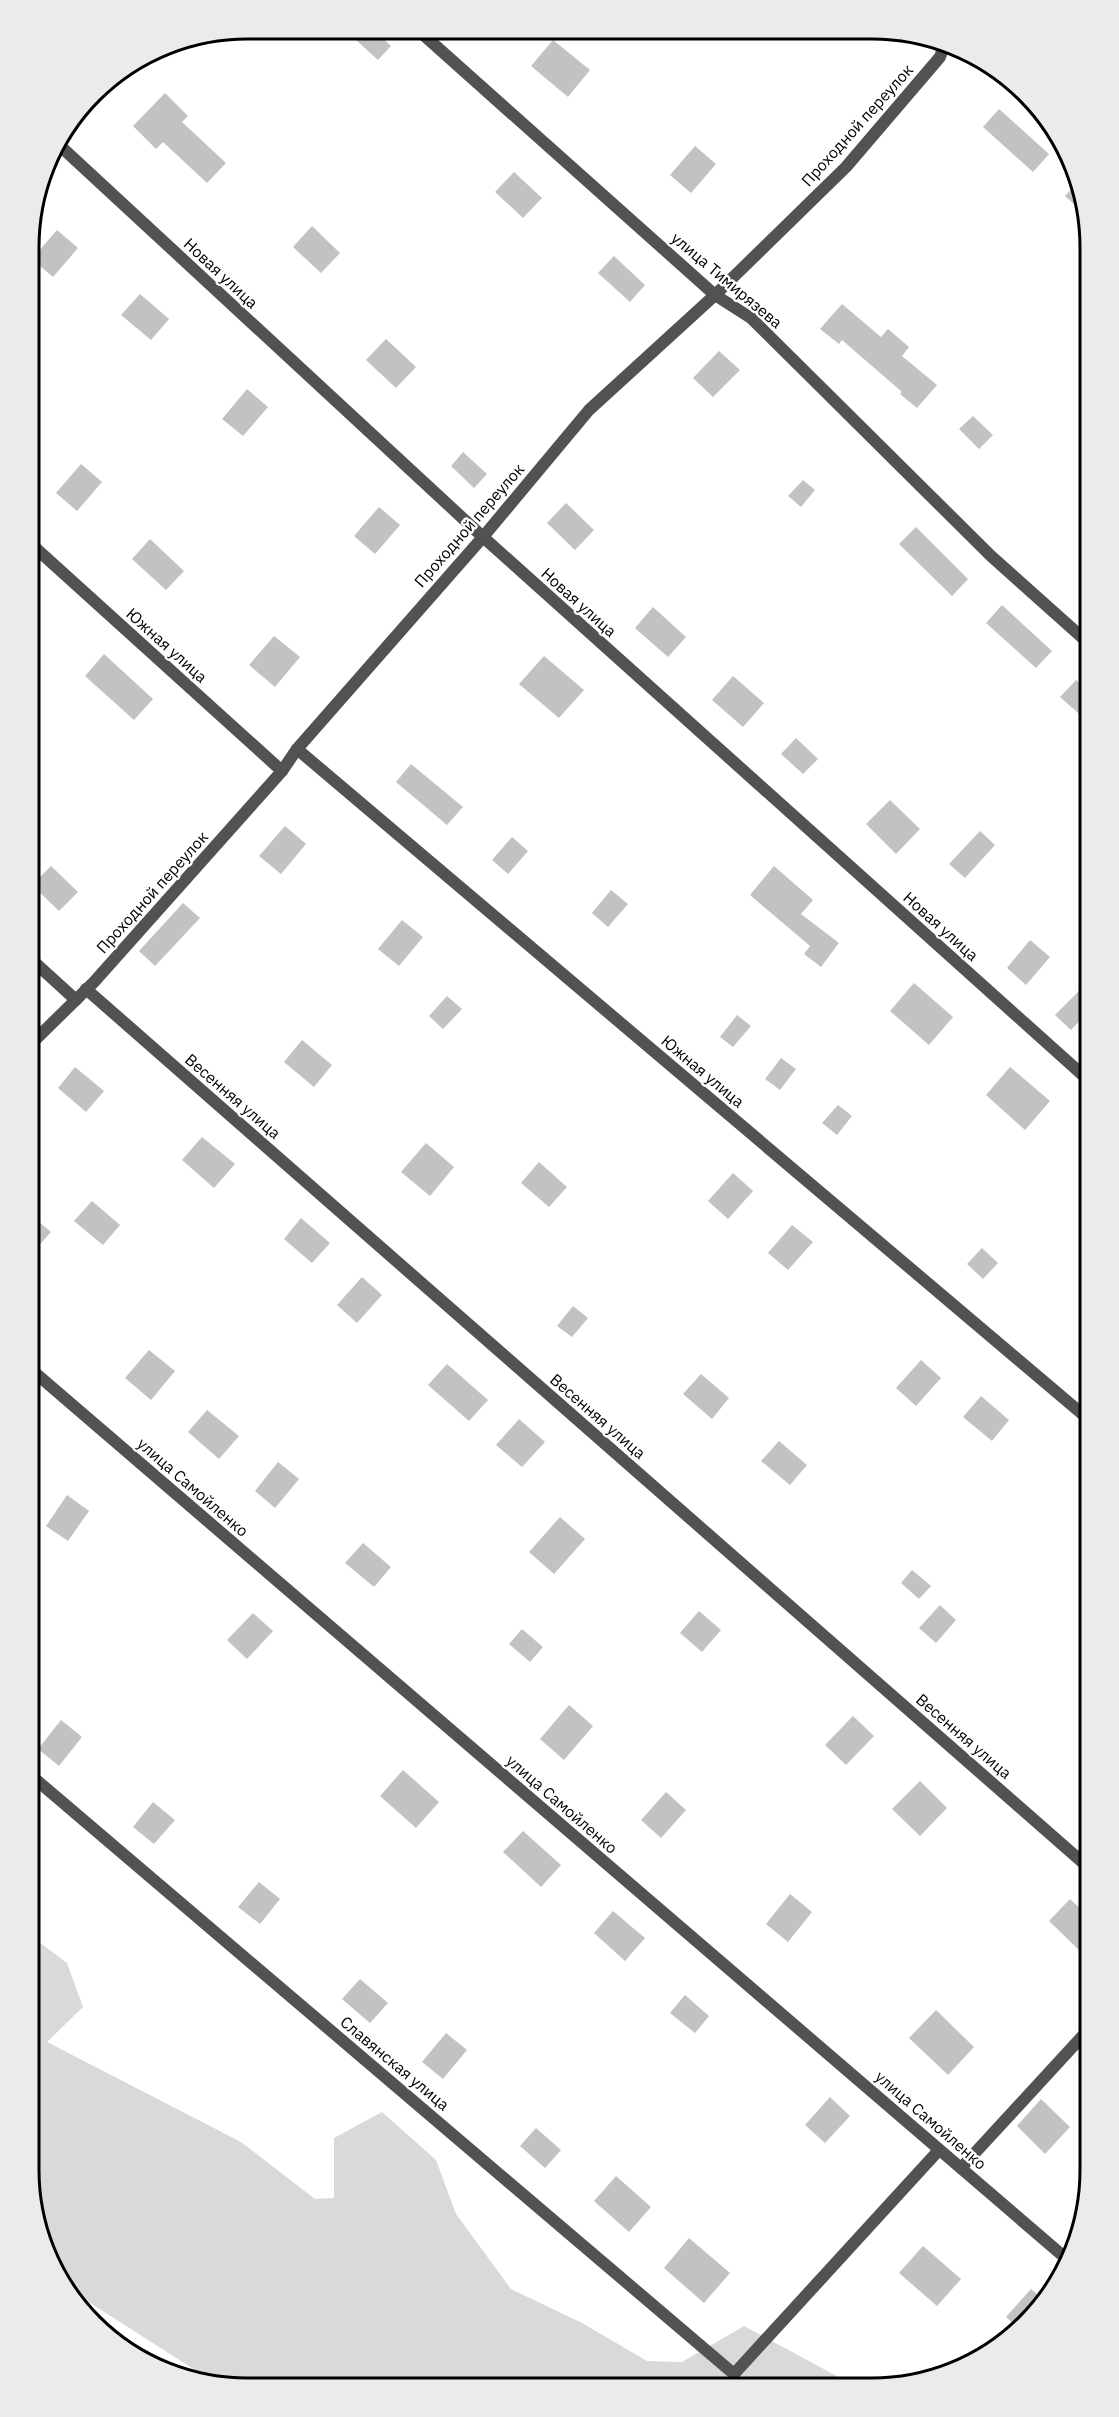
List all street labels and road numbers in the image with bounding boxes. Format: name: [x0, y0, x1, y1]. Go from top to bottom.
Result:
street label: Проходной переулок: [797, 60, 917, 190]
street label: улица Тимирязева: [668, 228, 787, 332]
street label: Новая улица: [180, 234, 263, 313]
street label: Проходной переулок: [410, 459, 528, 591]
street label: Новая улица: [537, 563, 621, 641]
street label: Южная улица: [122, 603, 212, 687]
street label: Проходной переулок: [92, 827, 212, 957]
street label: Новая улица: [899, 887, 983, 965]
street label: Южная улица: [657, 1031, 749, 1112]
street label: Весенняя улица: [181, 1049, 285, 1143]
street label: Весенняя улица: [546, 1369, 650, 1463]
street label: улица Самойленко: [133, 1433, 253, 1541]
street label: Весенняя улица: [912, 1689, 1016, 1783]
street label: улица Самойленко: [502, 1750, 622, 1858]
street label: Славянская улица: [336, 2012, 454, 2115]
street label: улица Самойленко: [871, 2066, 991, 2174]

